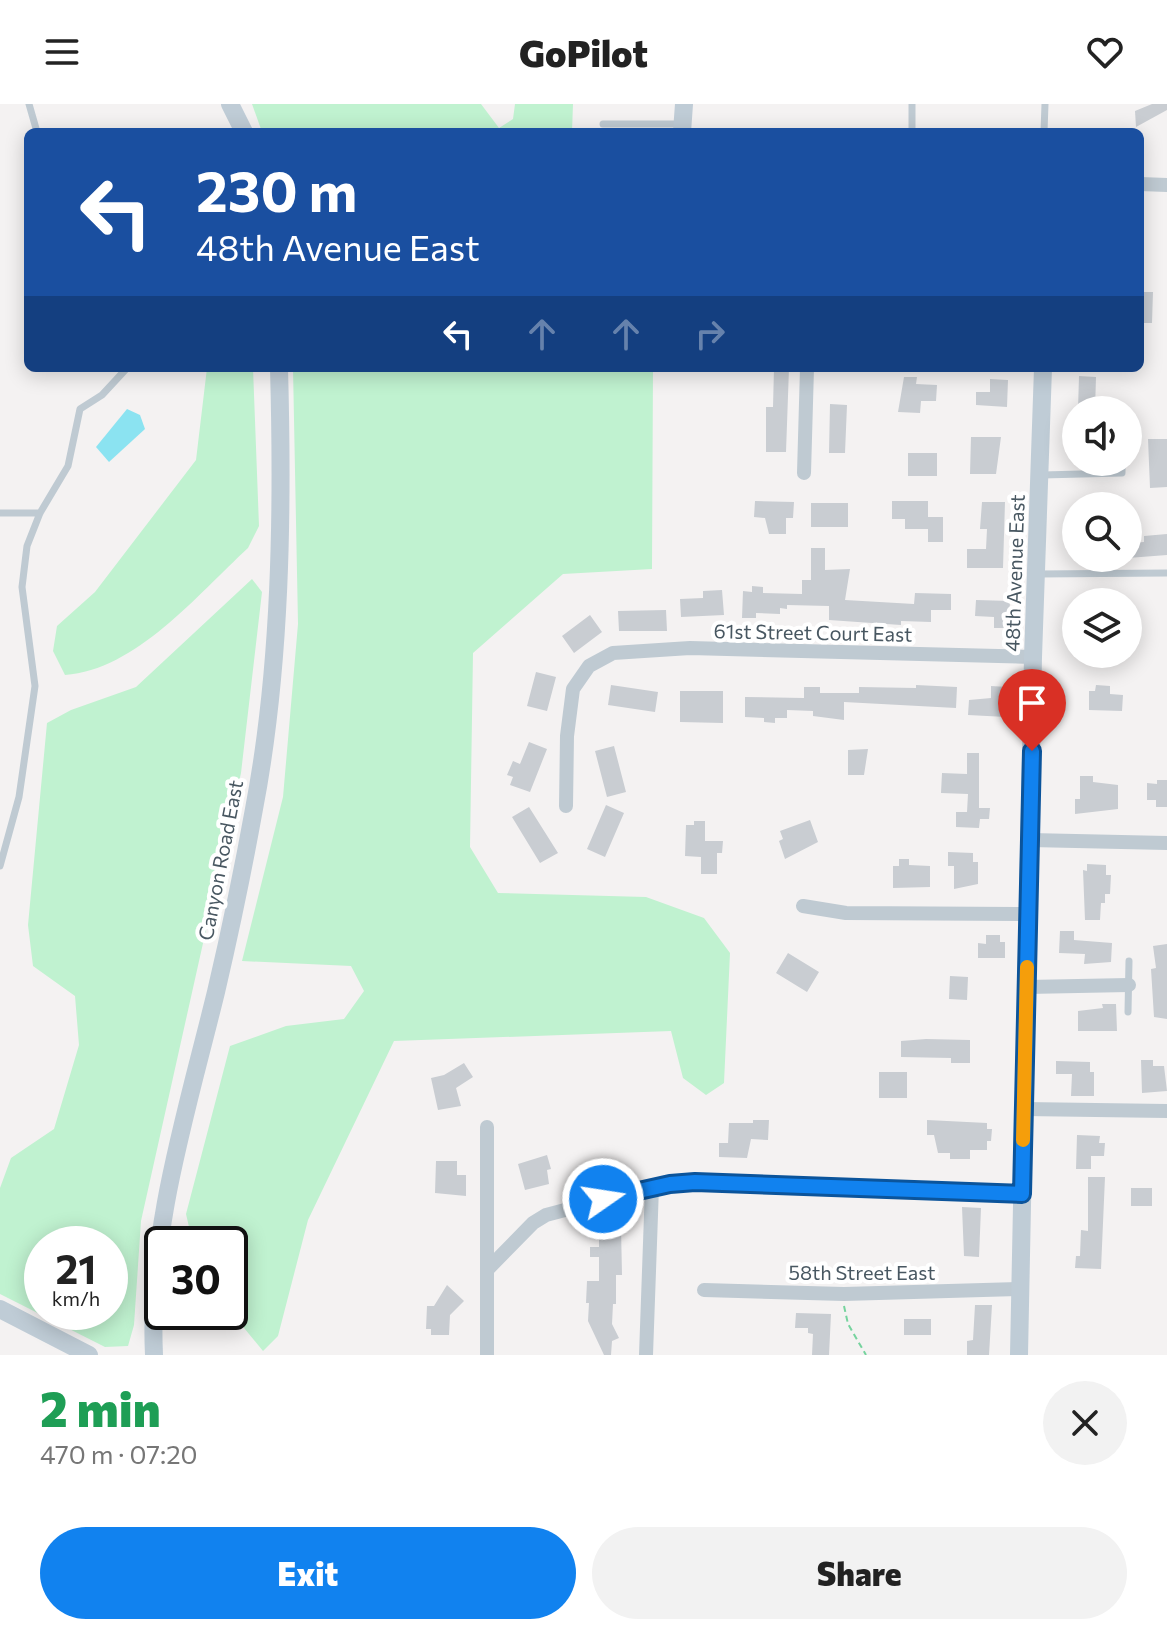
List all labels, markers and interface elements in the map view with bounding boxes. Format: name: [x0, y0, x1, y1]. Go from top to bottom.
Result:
icon: menu: [40, 30, 84, 74]
text: GoPilot: [519, 30, 648, 74]
icon: heart: [1083, 30, 1127, 74]
text: 230 m: [196, 155, 357, 224]
icon: left: [64, 160, 168, 264]
text: 48th Avenue East: [196, 224, 480, 268]
icon: left: [436, 312, 480, 356]
icon: ahead: [520, 312, 564, 356]
icon: ahead: [604, 312, 648, 356]
icon: right: [688, 312, 732, 356]
map controls: [1062, 396, 1142, 668]
button: sound: [1062, 396, 1142, 476]
button: search: [1062, 492, 1142, 572]
street label: 48th Avenue East: [999, 494, 1029, 652]
button: layers: [1062, 588, 1142, 668]
street label: 61st Street Court East: [714, 618, 912, 646]
pin: [998, 669, 1066, 751]
icon: arrive: [1010, 681, 1054, 725]
street label: Canyon Road East: [193, 778, 247, 942]
position arrow: [561, 1157, 645, 1241]
speed limit sign: 30: [144, 1226, 248, 1330]
text: 21: [56, 1243, 96, 1292]
street label: 58th Street East: [788, 1260, 936, 1284]
text: km/h: [52, 1286, 100, 1310]
text: 2 min: [40, 1378, 161, 1437]
button: close: [1043, 1381, 1127, 1465]
text: 470 m · 07:20: [40, 1438, 198, 1469]
button: Exit: [40, 1527, 576, 1619]
button: Share: [592, 1527, 1127, 1619]

